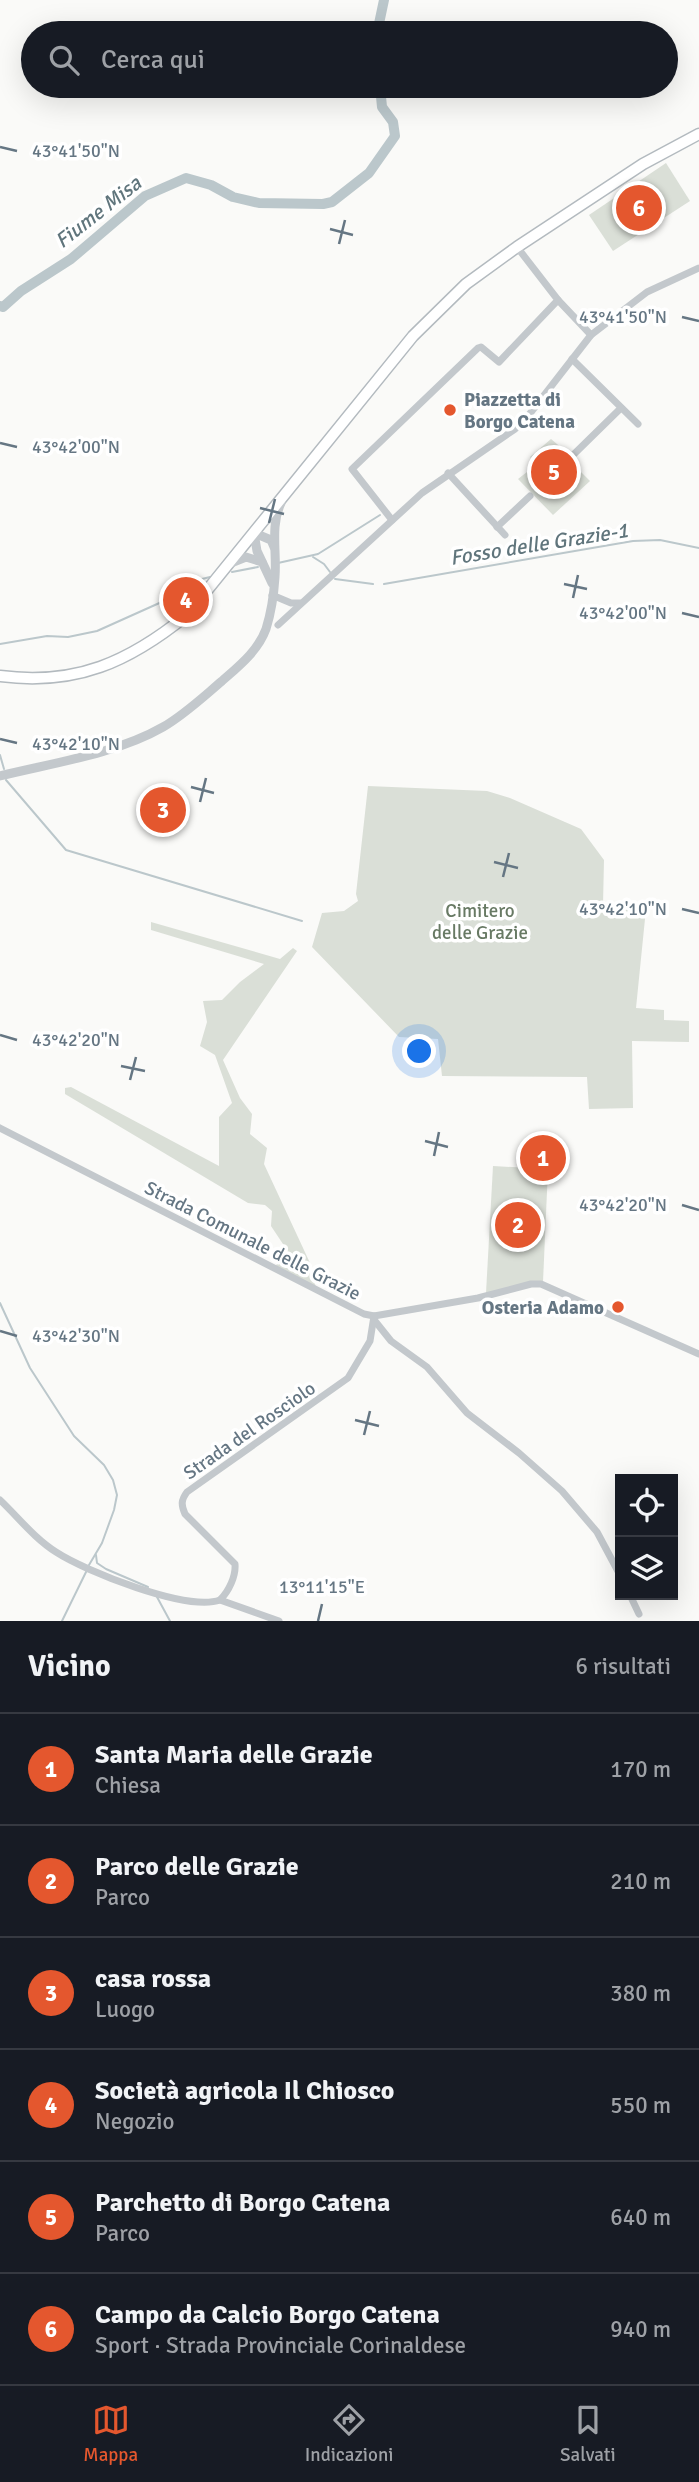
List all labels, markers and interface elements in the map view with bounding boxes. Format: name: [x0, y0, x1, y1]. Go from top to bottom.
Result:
search box: [21, 21, 678, 98]
icon: search: [45, 41, 83, 79]
text: Cerca qui: [101, 44, 205, 76]
text: 43°41'50"N: [32, 140, 120, 162]
water label: Fiume Misa: [50, 169, 147, 254]
pin: 6: [616, 182, 662, 234]
text: 43°41'50"N: [579, 306, 667, 328]
place label: Piazzetta di Borgo Catena: [464, 388, 575, 434]
marker: Piazzetta di Borgo Catena: [442, 402, 458, 418]
text: 43°42'00"N: [32, 436, 120, 458]
pin: 5: [531, 446, 577, 498]
water label: Fosso delle Grazie-1: [448, 517, 630, 571]
pin: 4: [163, 574, 209, 626]
text: 43°42'00"N: [579, 602, 667, 624]
text: 43°42'10"N: [32, 733, 120, 755]
pin: 3: [140, 784, 186, 836]
text: 43°42'10"N: [579, 898, 667, 920]
park label: Cimitero delle Grazie: [432, 899, 528, 945]
text: 43°42'20"N: [32, 1029, 120, 1051]
your location: [402, 1034, 436, 1068]
pin: 1: [520, 1132, 566, 1184]
street label: Strada Comunale delle Grazie: [141, 1176, 365, 1306]
text: 43°42'20"N: [579, 1194, 667, 1216]
pin: 2: [495, 1199, 541, 1251]
place label: Osteria Adamo: [482, 1296, 604, 1320]
marker: Osteria Adamo: [610, 1299, 626, 1315]
text: 43°42'30"N: [32, 1325, 120, 1347]
street label: Strada del Rosciolo: [179, 1376, 320, 1485]
map controls: [615, 1474, 678, 1600]
button: locate: [615, 1474, 678, 1537]
button: layers: [615, 1537, 678, 1600]
text: 13°11'15"E: [279, 1576, 365, 1598]
text: Vicino: [28, 1648, 111, 1685]
text: 6 risultati: [575, 1652, 671, 1681]
text: Santa Maria delle Grazie: [95, 1739, 373, 1771]
text: 1: [45, 1755, 57, 1784]
text: 170 m: [610, 1755, 671, 1784]
text: Chiesa: [95, 1771, 161, 1800]
text: Parco delle Grazie: [95, 1851, 299, 1883]
text: 2: [45, 1867, 57, 1896]
text: 210 m: [610, 1867, 671, 1896]
text: Parco: [95, 1883, 150, 1912]
text: casa rossa: [95, 1963, 211, 1995]
text: 3: [45, 1979, 57, 2008]
text: 380 m: [610, 1979, 671, 2008]
text: Luogo: [95, 1995, 155, 2024]
text: Società agricola Il Chiosco: [95, 2075, 394, 2107]
text: 4: [45, 2091, 57, 2120]
text: 550 m: [610, 2091, 671, 2120]
text: Negozio: [95, 2107, 174, 2136]
text: Parchetto di Borgo Catena: [95, 2187, 390, 2219]
text: 5: [45, 2203, 57, 2232]
text: 640 m: [610, 2203, 671, 2232]
text: Parco: [95, 2219, 150, 2248]
text: Campo da Calcio Borgo Catena: [95, 2299, 440, 2331]
text: 6: [45, 2315, 57, 2344]
text: 940 m: [610, 2315, 671, 2344]
text: Sport · Strada Provinciale Corinaldese: [95, 2331, 466, 2360]
tab: Mappa: [83, 2401, 138, 2467]
tab: Indicazioni: [305, 2401, 393, 2467]
tab: Salvati: [560, 2401, 616, 2467]

